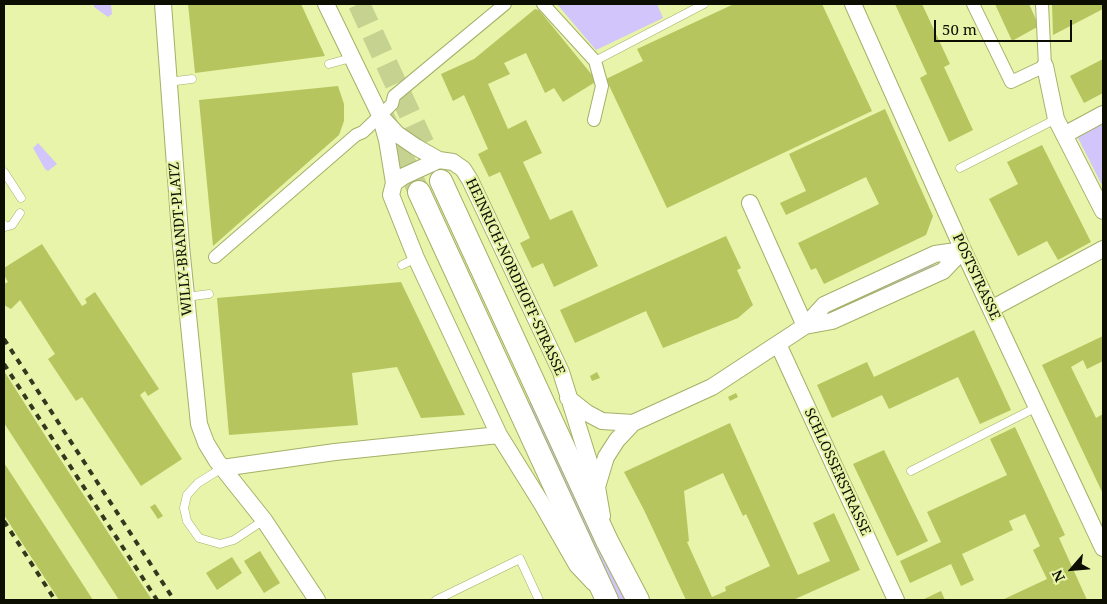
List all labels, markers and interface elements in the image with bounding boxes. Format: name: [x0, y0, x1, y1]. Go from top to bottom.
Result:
scale bar: [937, 10, 1074, 42]
text: 50 m: [942, 19, 977, 39]
street label: WILLY-BRANDT-PLATZ: [166, 161, 196, 317]
street label: HEINRICH-NORDHOFF-STRASSE: [462, 176, 568, 378]
street label: POSTSTRASSE: [949, 231, 1003, 323]
street label: SCHLOSSERSTRASSE: [800, 406, 874, 538]
north arrow: [1047, 544, 1097, 594]
text: N: [1047, 567, 1069, 585]

